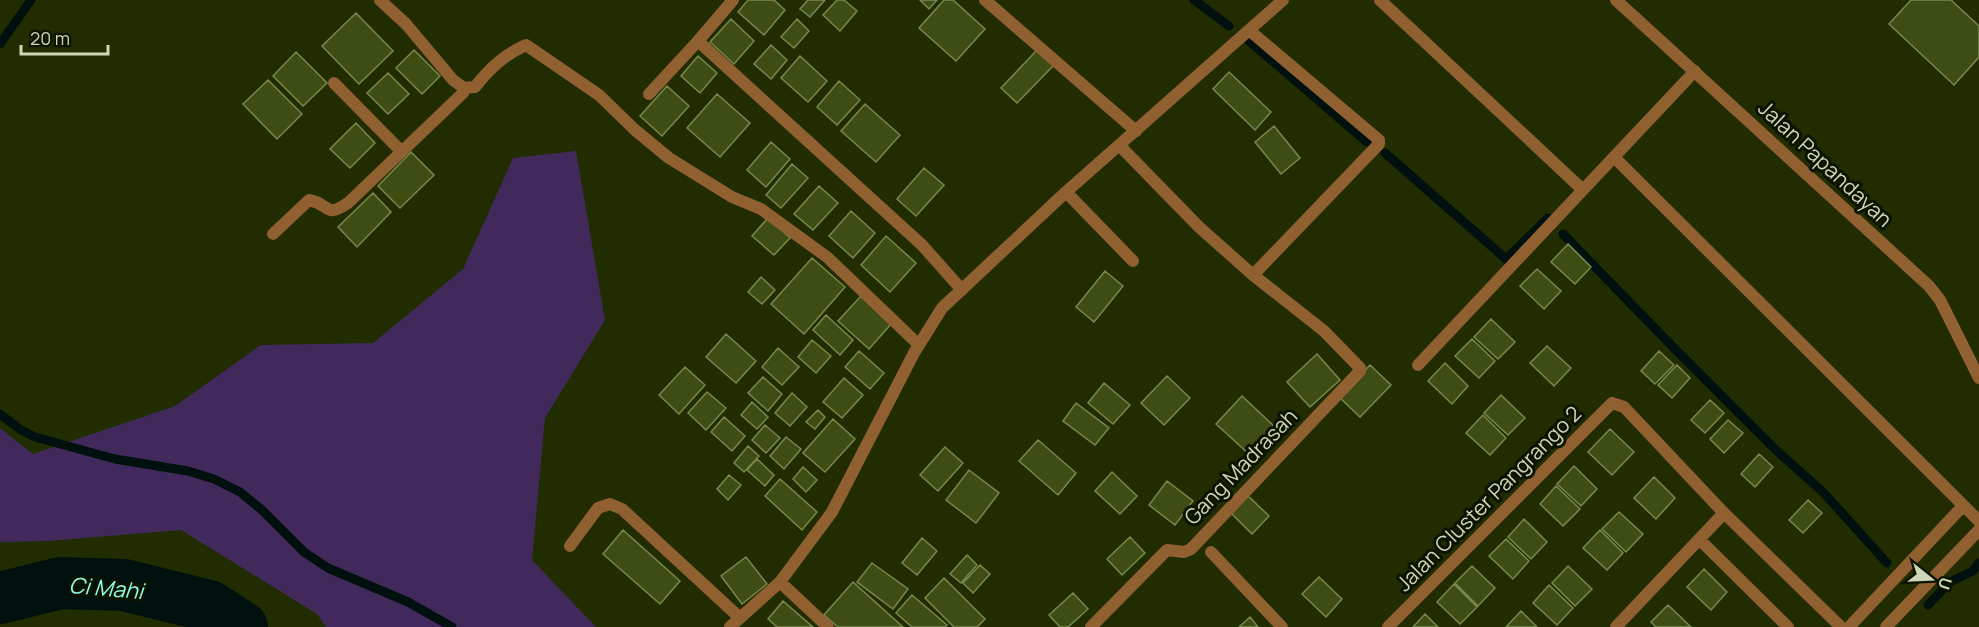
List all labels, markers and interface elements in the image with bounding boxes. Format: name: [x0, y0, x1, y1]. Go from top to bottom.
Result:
scale bar: [21, 18, 108, 56]
text: 20 m: [30, 26, 70, 50]
street label: Jalan Papandayan: [1753, 94, 1899, 233]
street label: Jalan Cluster Pangrango 2: [1390, 400, 1587, 597]
street label: Gang Madrasah: [1178, 402, 1303, 530]
north arrow: [1901, 549, 1961, 609]
water label: Ci Mahi: [68, 570, 147, 606]
text: U: [1933, 575, 1958, 593]

